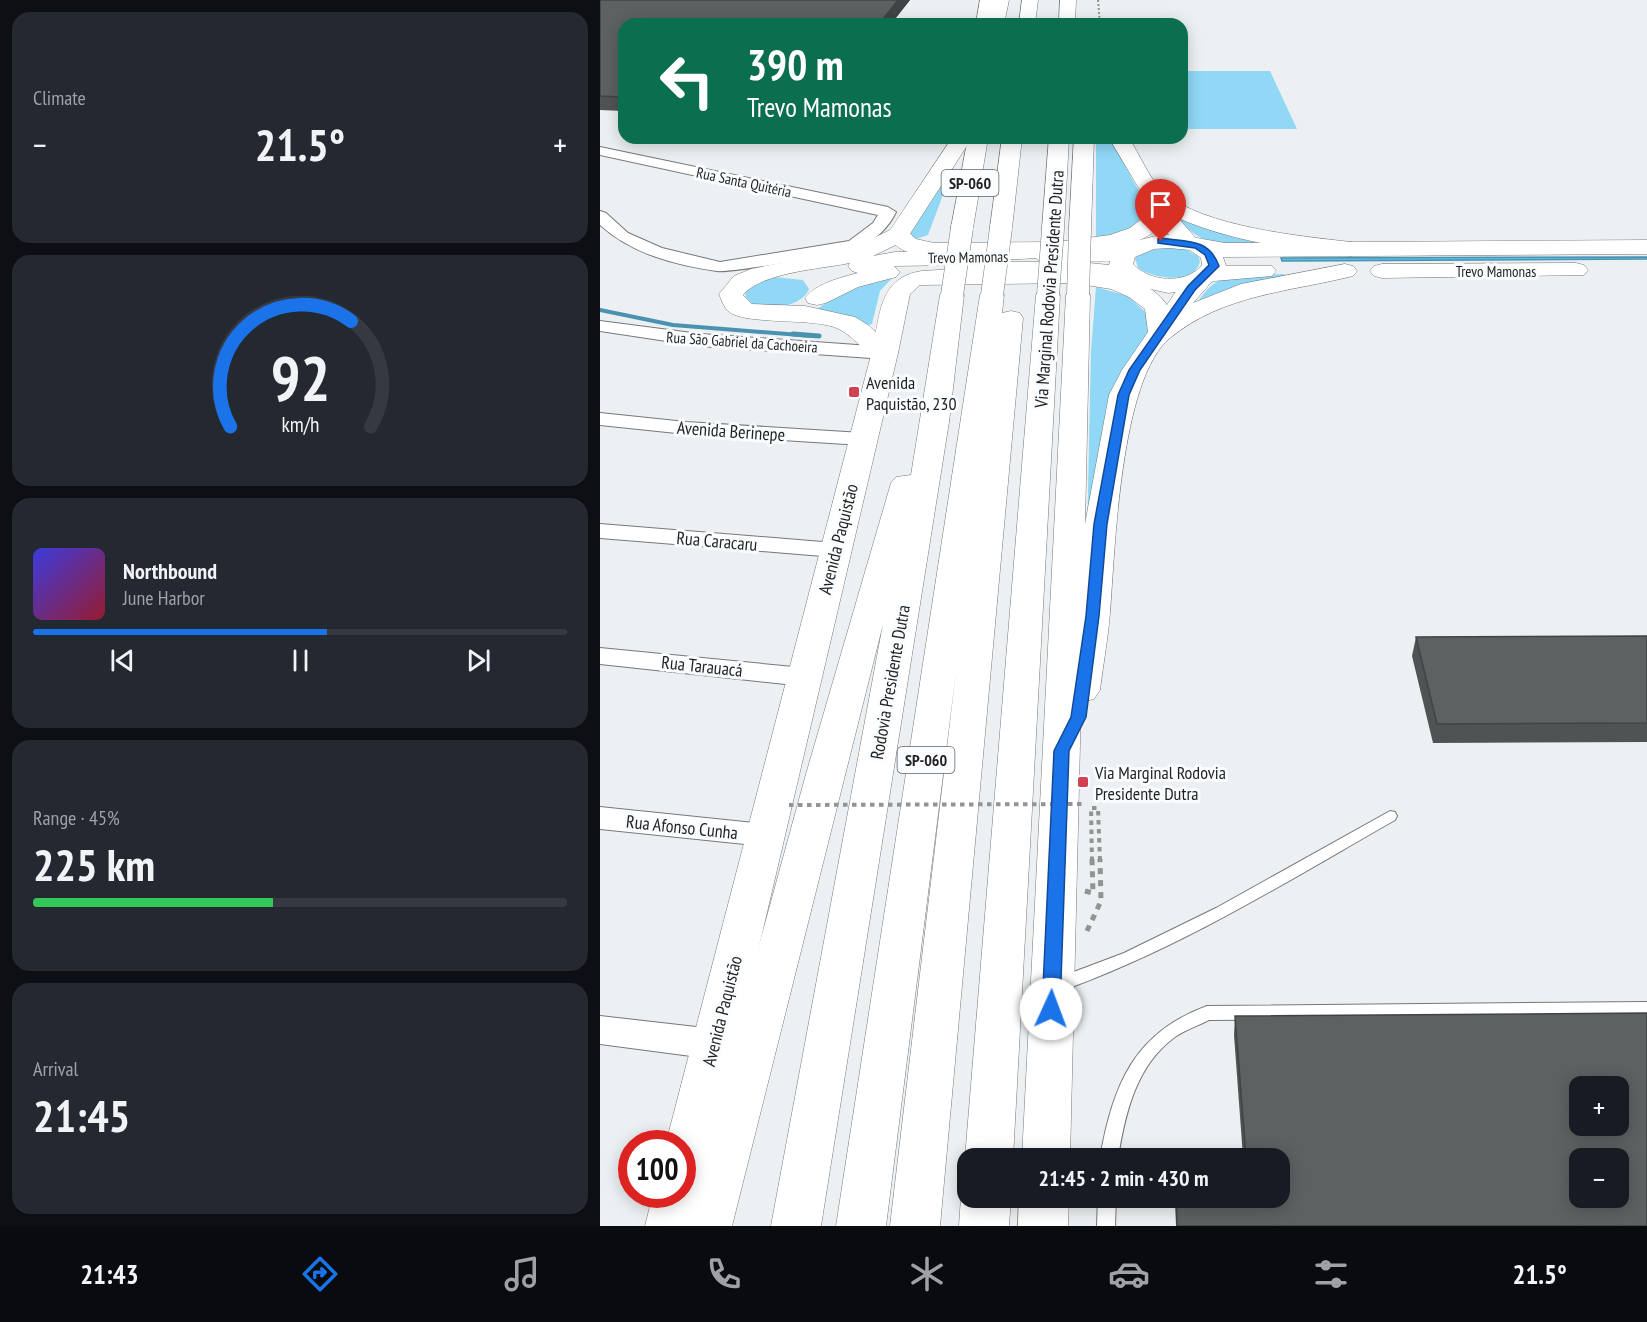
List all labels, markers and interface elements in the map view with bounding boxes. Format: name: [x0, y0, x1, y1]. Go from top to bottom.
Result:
text: 390 m: [747, 37, 844, 92]
icon: left: [648, 42, 726, 120]
text: Climate: [33, 85, 86, 111]
text: Trevo Mamonas: [747, 90, 892, 124]
text: 21.5°: [255, 115, 345, 173]
text: −: [33, 123, 47, 166]
text: +: [553, 123, 567, 166]
street label: Rua Santa Quitéria: [695, 163, 793, 201]
street label: Via Marginal Rodovia Presidente Dutra: [1029, 169, 1069, 410]
road number: SP-060: [942, 170, 998, 196]
pin: [1135, 179, 1186, 241]
icon: arrive: [1144, 188, 1177, 221]
street label: Trevo Mamonas: [928, 247, 1008, 267]
street label: Trevo Mamonas: [1456, 262, 1536, 281]
street label: Rua São Gabriel da Cachoeira: [666, 327, 818, 357]
text: 92: [270, 337, 330, 418]
place label: Avenida Paquistão, 230: [866, 371, 957, 415]
marker: Avenida Paquistão, 230: [847, 385, 861, 399]
text: km/h: [281, 411, 319, 439]
street label: Avenida Berinepe: [676, 416, 786, 446]
street label: Avenida Paquistão: [813, 481, 863, 597]
street label: Rua Caracaru: [676, 526, 758, 556]
text: Northbound: [123, 557, 217, 585]
text: June Harbor: [123, 585, 205, 611]
street label: Rodovia Presidente Dutra: [865, 603, 915, 761]
icon: previous: [106, 644, 139, 677]
icon: pause: [284, 644, 317, 677]
icon: next: [462, 644, 495, 677]
street label: Rua Tarauacá: [660, 650, 744, 682]
road number: SP-060: [898, 747, 954, 773]
place label: Via Marginal Rodovia Presidente Dutra: [1094, 761, 1226, 805]
marker: Via Marginal Rodovia Presidente Dutra: [1076, 775, 1090, 789]
text: Range · 45%: [33, 805, 120, 831]
street label: Rua Afonso Cunha: [625, 810, 739, 844]
text: 225 km: [33, 835, 155, 893]
street label: Avenida Paquistão: [697, 953, 747, 1069]
position arrow: [1019, 977, 1083, 1041]
text: Arrival: [33, 1056, 78, 1082]
map controls: [1569, 1076, 1629, 1208]
button: +: [1569, 1076, 1629, 1136]
text: 21:45: [33, 1086, 130, 1144]
speed limit sign: 100: [618, 1130, 696, 1208]
button: −: [1569, 1148, 1629, 1208]
text: 21:45 · 2 min · 430 m: [1038, 1164, 1209, 1192]
icon: directions: [299, 1253, 341, 1295]
icon: music: [501, 1253, 543, 1295]
icon: phone: [703, 1253, 745, 1295]
icon: climate: [906, 1253, 948, 1295]
icon: car: [1108, 1253, 1150, 1295]
icon: filters: [1310, 1253, 1352, 1295]
text: 21:43: [80, 1257, 139, 1291]
text: 21.5°: [1513, 1257, 1567, 1291]

